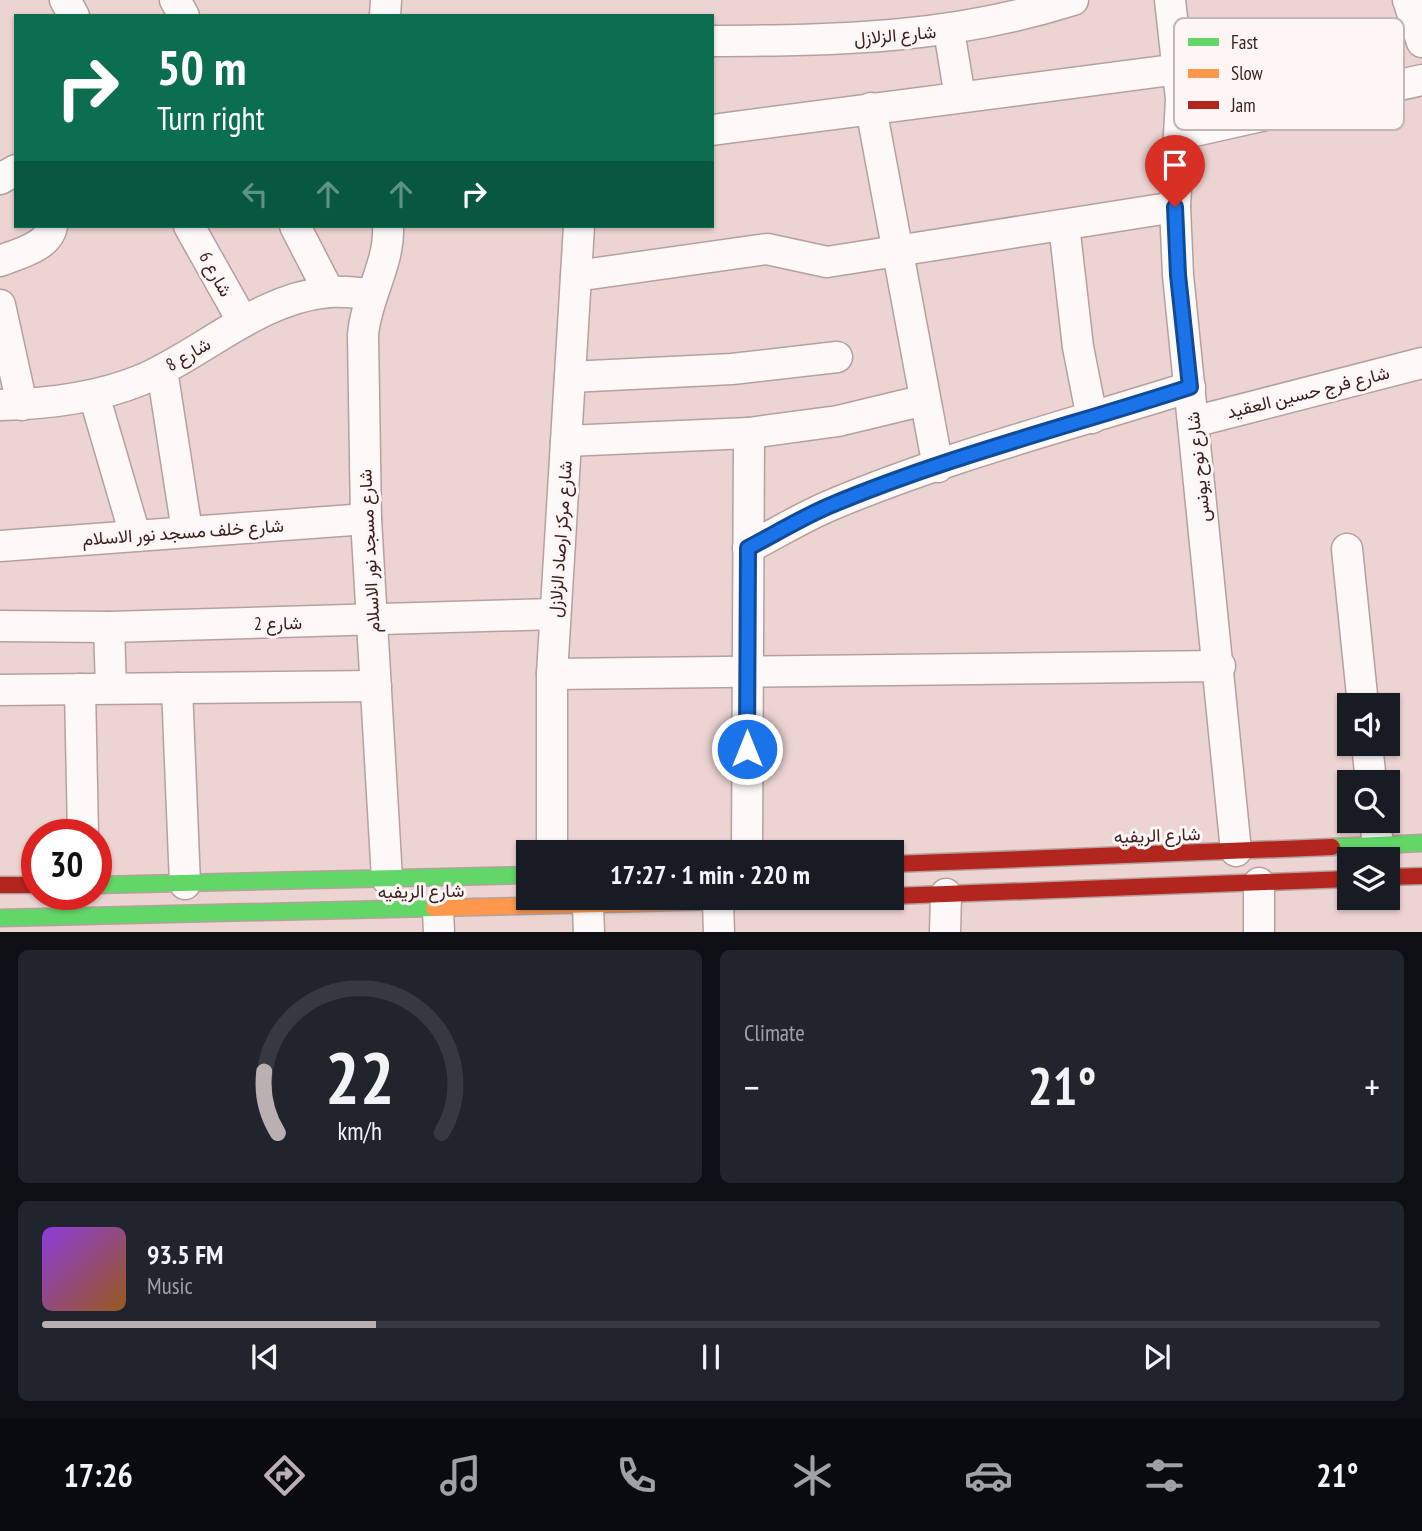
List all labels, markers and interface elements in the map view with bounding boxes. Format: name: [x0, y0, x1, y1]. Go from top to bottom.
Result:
legend: [1174, 18, 1404, 130]
street label: شارع الزلازل: [853, 20, 937, 51]
text: Fast: [1231, 30, 1259, 54]
text: 50 m: [157, 35, 246, 99]
icon: right: [42, 42, 133, 133]
text: Slow: [1231, 61, 1264, 85]
text: Jam: [1230, 93, 1256, 117]
text: Turn right: [157, 97, 265, 139]
pin: [1145, 135, 1205, 207]
icon: arrive: [1156, 146, 1194, 184]
icon: left: [236, 175, 274, 213]
icon: ahead: [309, 175, 347, 213]
icon: ahead: [382, 175, 420, 213]
icon: right: [455, 175, 493, 213]
street label: شارع 6: [193, 247, 238, 301]
street label: شارع 8: [161, 332, 215, 377]
street label: شارع فرج حسين العقيد: [1224, 361, 1392, 424]
street label: شارع نوح يونس: [1181, 410, 1216, 523]
street label: شارع مركز ارصاد الزلازل: [543, 460, 578, 618]
street label: شارع مسجد نور الاسلام: [353, 469, 386, 633]
street label: شارع خلف مسجد نور الاسلام: [81, 513, 285, 552]
street label: شارع 2: [254, 611, 302, 636]
map controls: [1337, 693, 1400, 910]
button: sound: [1337, 693, 1400, 756]
position arrow: [710, 712, 784, 786]
button: search: [1337, 770, 1400, 833]
speed limit sign: 30: [21, 819, 112, 910]
street label: شارع الريفيه: [1113, 822, 1201, 849]
button: layers: [1337, 847, 1400, 910]
text: 17:27 · 1 min · 220 m: [610, 858, 810, 891]
street label: شارع الريفيه: [377, 879, 465, 904]
text: Climate: [744, 1018, 805, 1047]
text: 22: [325, 1029, 395, 1123]
text: 21°: [1028, 1052, 1096, 1119]
text: −: [744, 1062, 760, 1111]
text: +: [1364, 1062, 1380, 1111]
text: km/h: [338, 1114, 382, 1146]
text: 93.5 FM: [147, 1238, 223, 1271]
text: Music: [147, 1271, 193, 1300]
icon: previous: [246, 1338, 284, 1376]
icon: pause: [692, 1338, 730, 1376]
icon: next: [1138, 1338, 1176, 1376]
icon: directions: [260, 1451, 309, 1500]
icon: music: [436, 1451, 485, 1500]
icon: phone: [612, 1451, 661, 1500]
icon: climate: [788, 1451, 837, 1500]
icon: car: [964, 1451, 1013, 1500]
icon: filters: [1140, 1451, 1189, 1500]
text: 17:26: [64, 1454, 133, 1496]
text: 21°: [1316, 1454, 1358, 1496]

